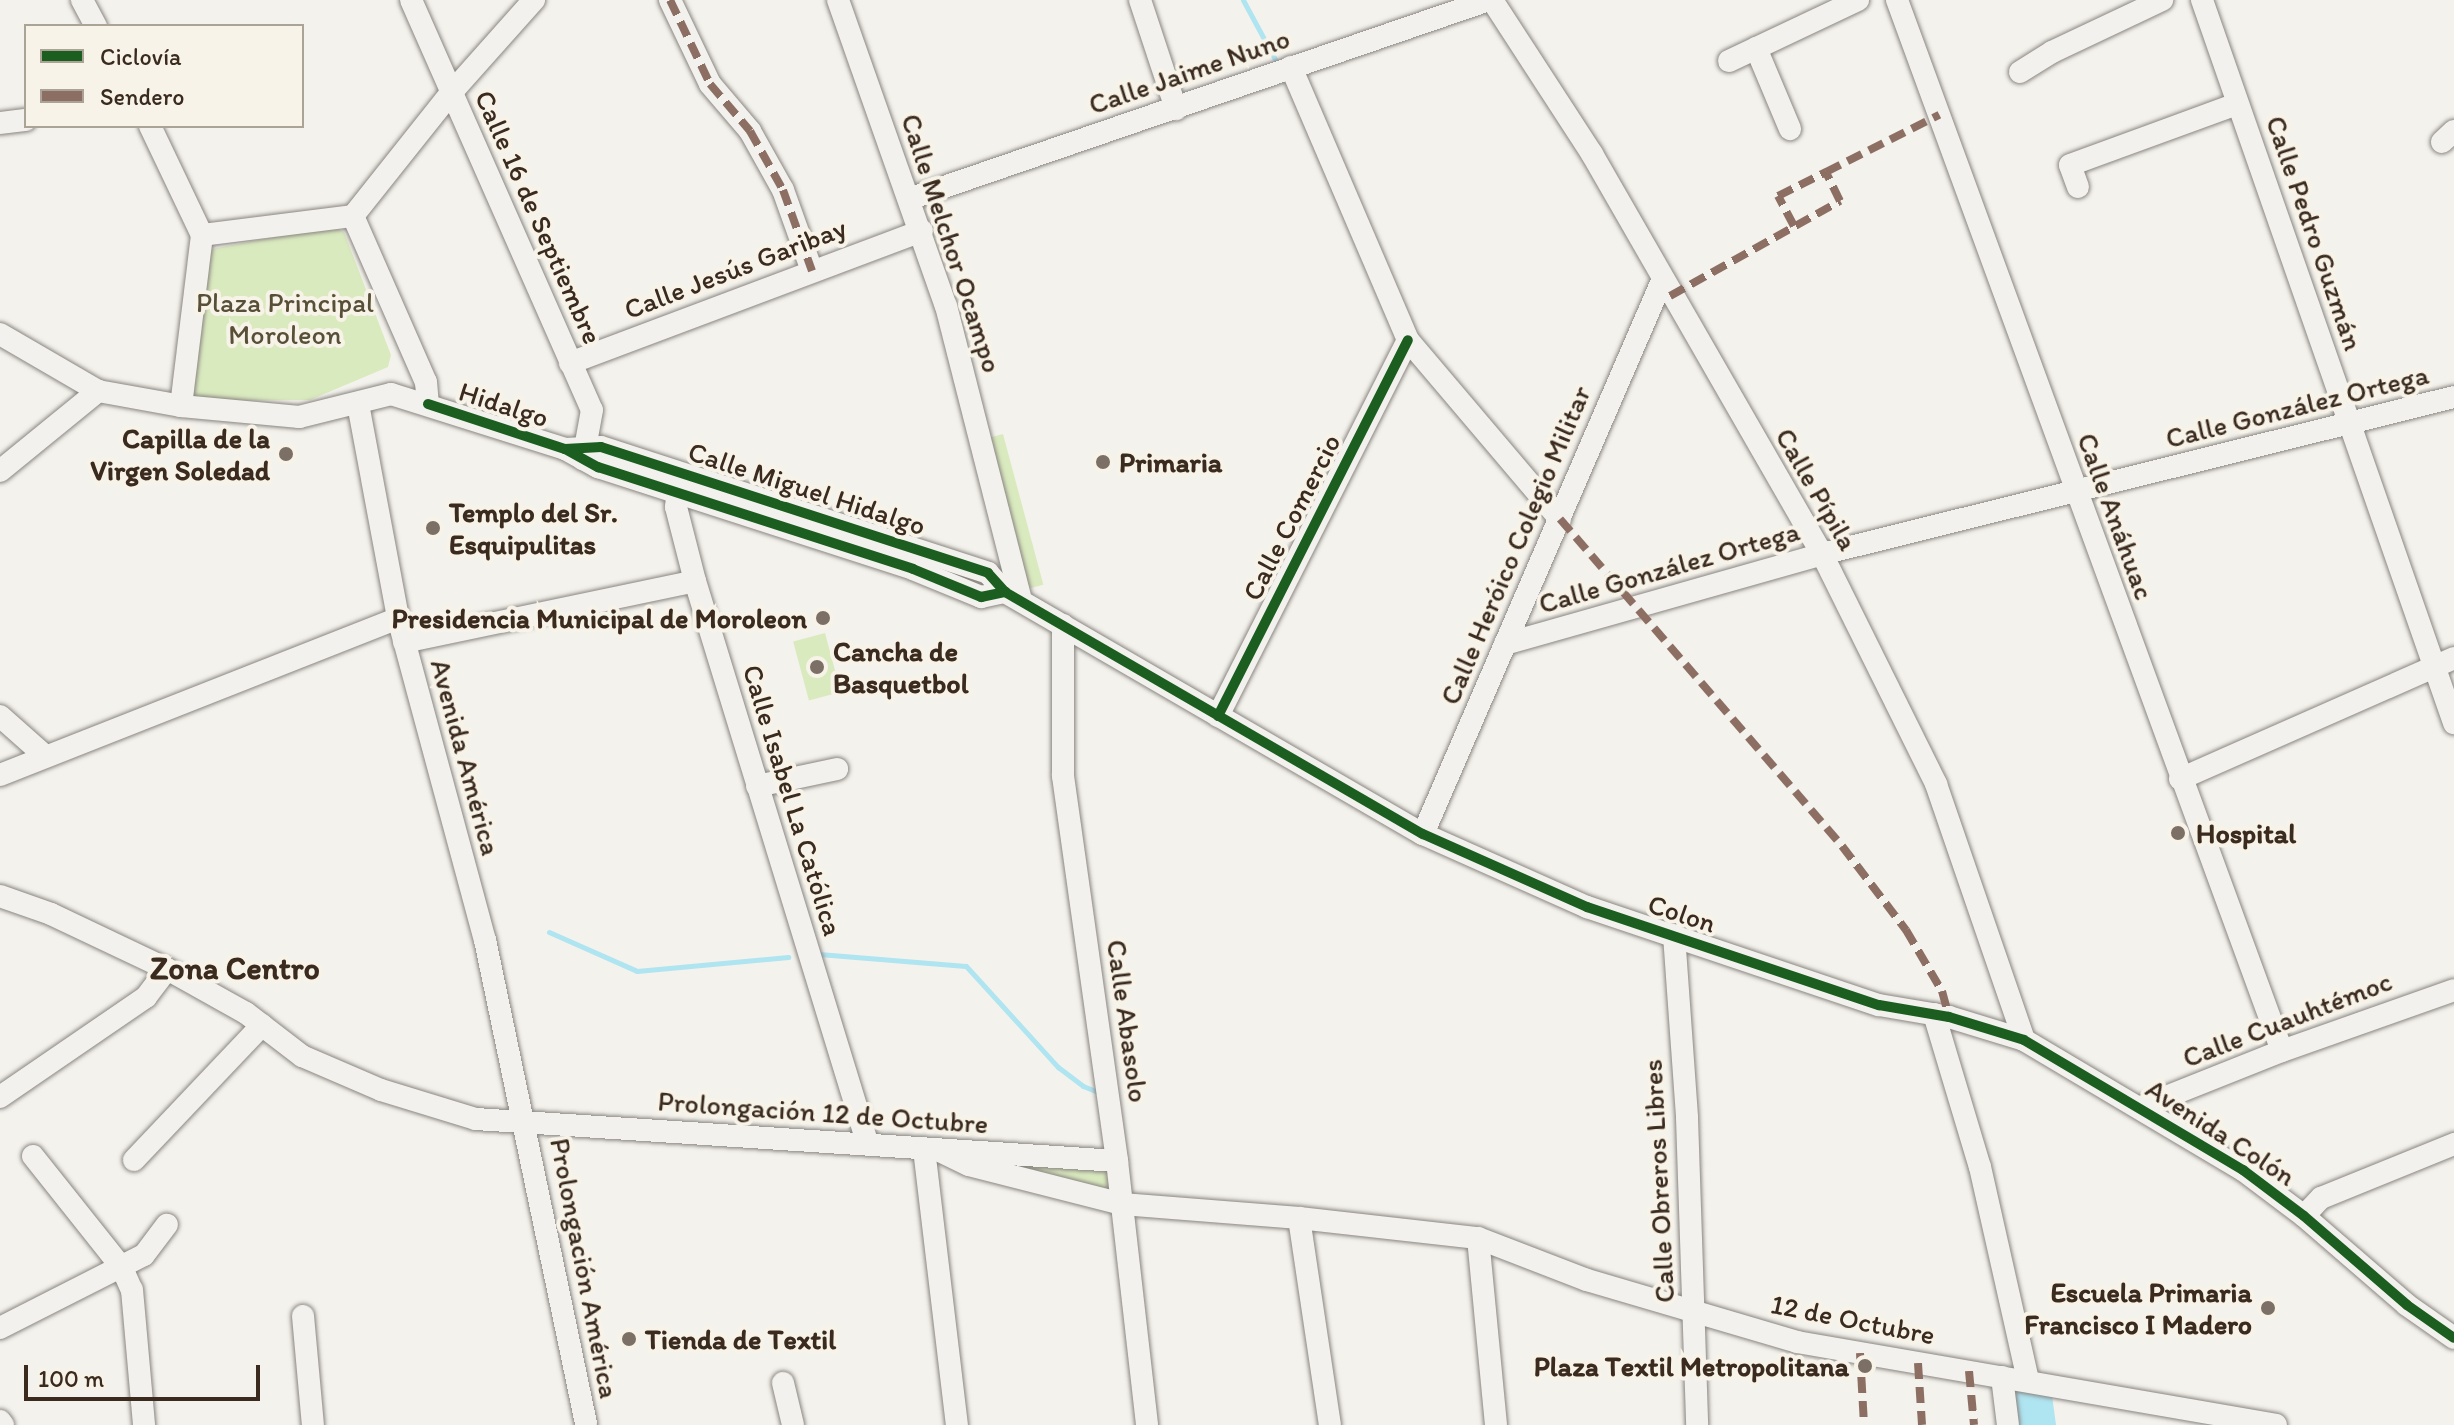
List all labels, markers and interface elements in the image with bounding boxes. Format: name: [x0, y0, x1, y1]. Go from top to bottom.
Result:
street label: Calle Jaime Nuno: [1084, 21, 1294, 121]
legend: [24, 24, 304, 128]
text: Ciclovía: [100, 42, 182, 71]
text: Sendero: [100, 82, 184, 111]
street label: Calle 16 de Septiembre: [468, 85, 610, 349]
street label: Calle Melchor Ocampo: [894, 109, 1010, 377]
street label: Calle Pedro Guzmán: [2259, 112, 2371, 354]
street label: Calle Jesús Garibay: [619, 210, 851, 326]
park label: Plaza Principal Moroleon: [196, 285, 374, 351]
street label: Calle González Ortega: [2163, 357, 2431, 455]
street label: Hidalgo: [455, 374, 553, 434]
street label: Calle Heróico Colegio Militar: [1433, 381, 1597, 709]
place label: Capilla de la Virgen Soledad: [89, 421, 270, 487]
street label: Calle Pípila: [1769, 422, 1865, 556]
street label: Calle Comercio: [1235, 428, 1347, 606]
street label: Calle Anáhuac: [2071, 429, 2161, 603]
street label: Calle Miguel Hidalgo: [684, 434, 930, 542]
marker: Capilla de la Virgen Soledad: [277, 445, 295, 463]
place label: Primaria: [1119, 445, 1222, 479]
marker: Primaria: [1094, 453, 1112, 471]
place label: Templo del Sr. Esquipulitas: [449, 495, 618, 561]
street label: Calle González Ortega: [1535, 514, 1803, 620]
marker: Templo del Sr. Esquipulitas: [424, 519, 442, 537]
place label: Presidencia Municipal de Moroleon: [390, 601, 807, 635]
marker: Presidencia Municipal de Moroleon: [814, 609, 832, 627]
place label: Cancha de Basquetbol: [833, 634, 969, 700]
street label: Avenida América: [424, 655, 508, 859]
marker: Cancha de Basquetbol: [808, 658, 826, 676]
street label: Calle Isabel La Católica: [736, 660, 850, 940]
place label: Hospital: [2196, 816, 2296, 850]
marker: Hospital: [2167, 822, 2189, 844]
street label: Colon: [1644, 886, 1720, 940]
street label: Calle Abasolo: [1100, 937, 1156, 1105]
district label: Zona Centro: [150, 949, 320, 987]
street label: Calle Cuauhtémoc: [2178, 964, 2396, 1074]
street label: Calle Obreros Libres: [1635, 1059, 1681, 1303]
street label: Avenida Colón: [2140, 1071, 2302, 1193]
street label: Prolongación 12 de Octubre: [656, 1084, 990, 1140]
street label: Prolongación América: [543, 1135, 627, 1401]
place label: Escuela Primaria Francisco I Madero: [2024, 1275, 2252, 1341]
street label: 12 de Octubre: [1768, 1287, 1938, 1351]
marker: Escuela Primaria Francisco I Madero: [2259, 1299, 2277, 1317]
place label: Tienda de Textil: [645, 1322, 833, 1356]
marker: Tienda de Textil: [620, 1330, 638, 1348]
scale bar: [28, 1349, 264, 1399]
place label: Plaza Textil Metropolitana: [1536, 1349, 1849, 1383]
marker: Plaza Textil Metropolitana: [1856, 1357, 1874, 1375]
text: 100 m: [38, 1364, 104, 1393]

